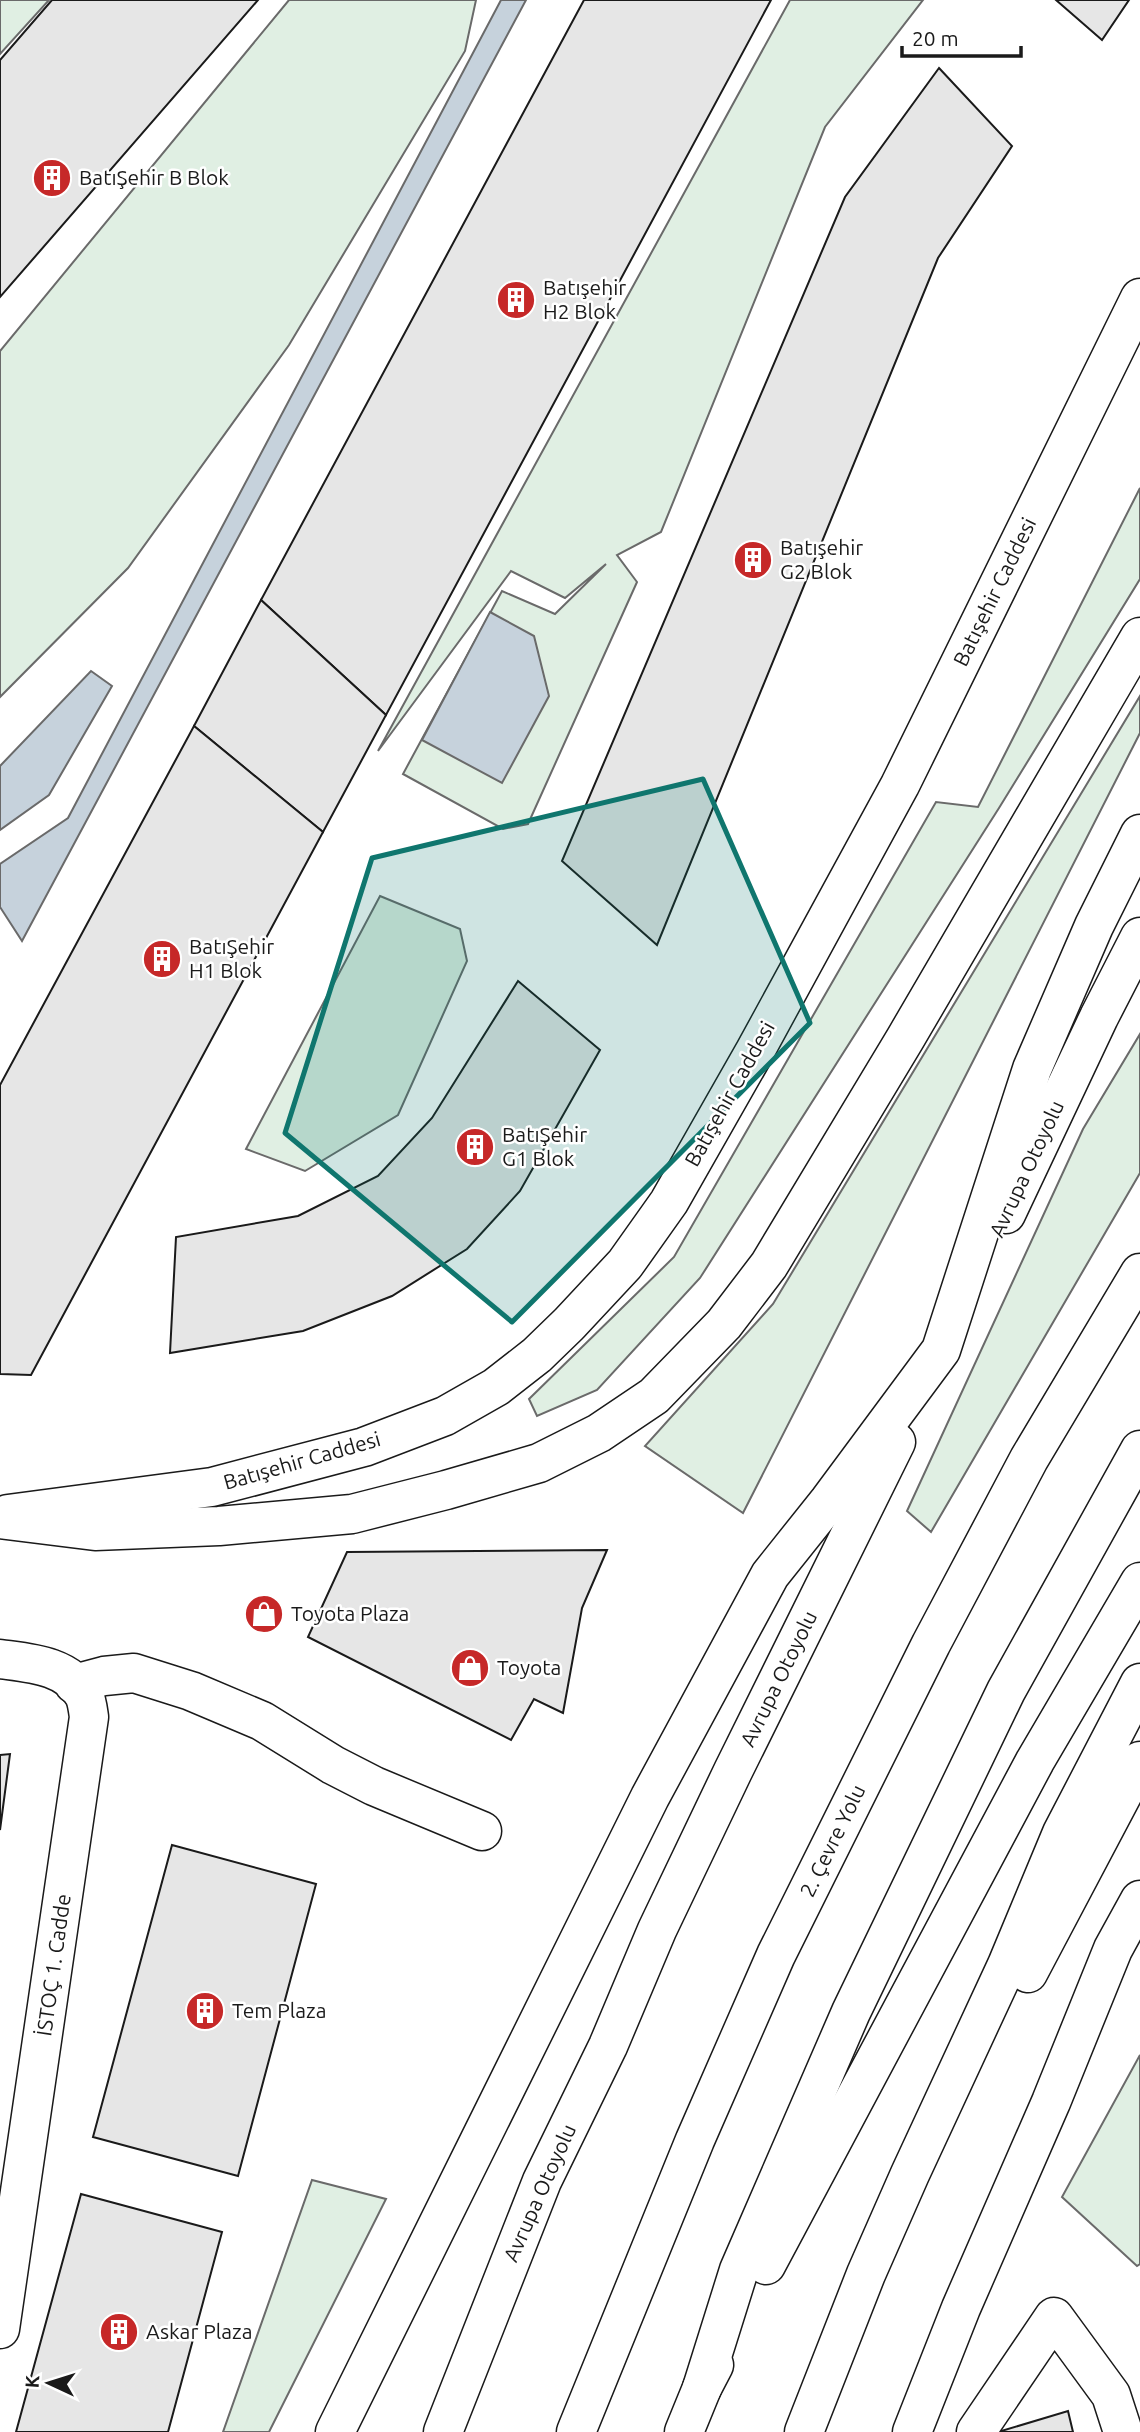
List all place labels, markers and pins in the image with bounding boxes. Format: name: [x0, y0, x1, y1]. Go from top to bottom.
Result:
building icon: BatıŞehir B Blok: [31, 157, 73, 199]
place label: BatıŞehir B Blok: [79, 165, 229, 189]
place label: Batışehir H2 Blok: [543, 275, 626, 323]
building icon: Batışehir H2 Blok: [495, 279, 537, 321]
place label: Batışehir G2 Blok: [780, 535, 863, 583]
building icon: Batışehir G2 Blok: [732, 539, 774, 581]
place label: BatıŞehir H1 Blok: [189, 934, 274, 982]
building icon: BatıŞehir H1 Blok: [141, 938, 183, 980]
place label: BatıŞehir G1 Blok: [502, 1122, 587, 1170]
building icon: BatıŞehir G1 Blok: [454, 1126, 496, 1168]
shop icon: Toyota Plaza: [243, 1593, 285, 1635]
place label: Toyota Plaza: [291, 1601, 409, 1625]
shop icon: Toyota: [449, 1647, 491, 1689]
place label: Toyota: [497, 1655, 561, 1679]
building icon: Tem Plaza: [184, 1990, 226, 2032]
place label: Tem Plaza: [232, 1998, 327, 2022]
building icon: Askar Plaza: [98, 2311, 140, 2353]
place label: Askar Plaza: [146, 2319, 253, 2343]

